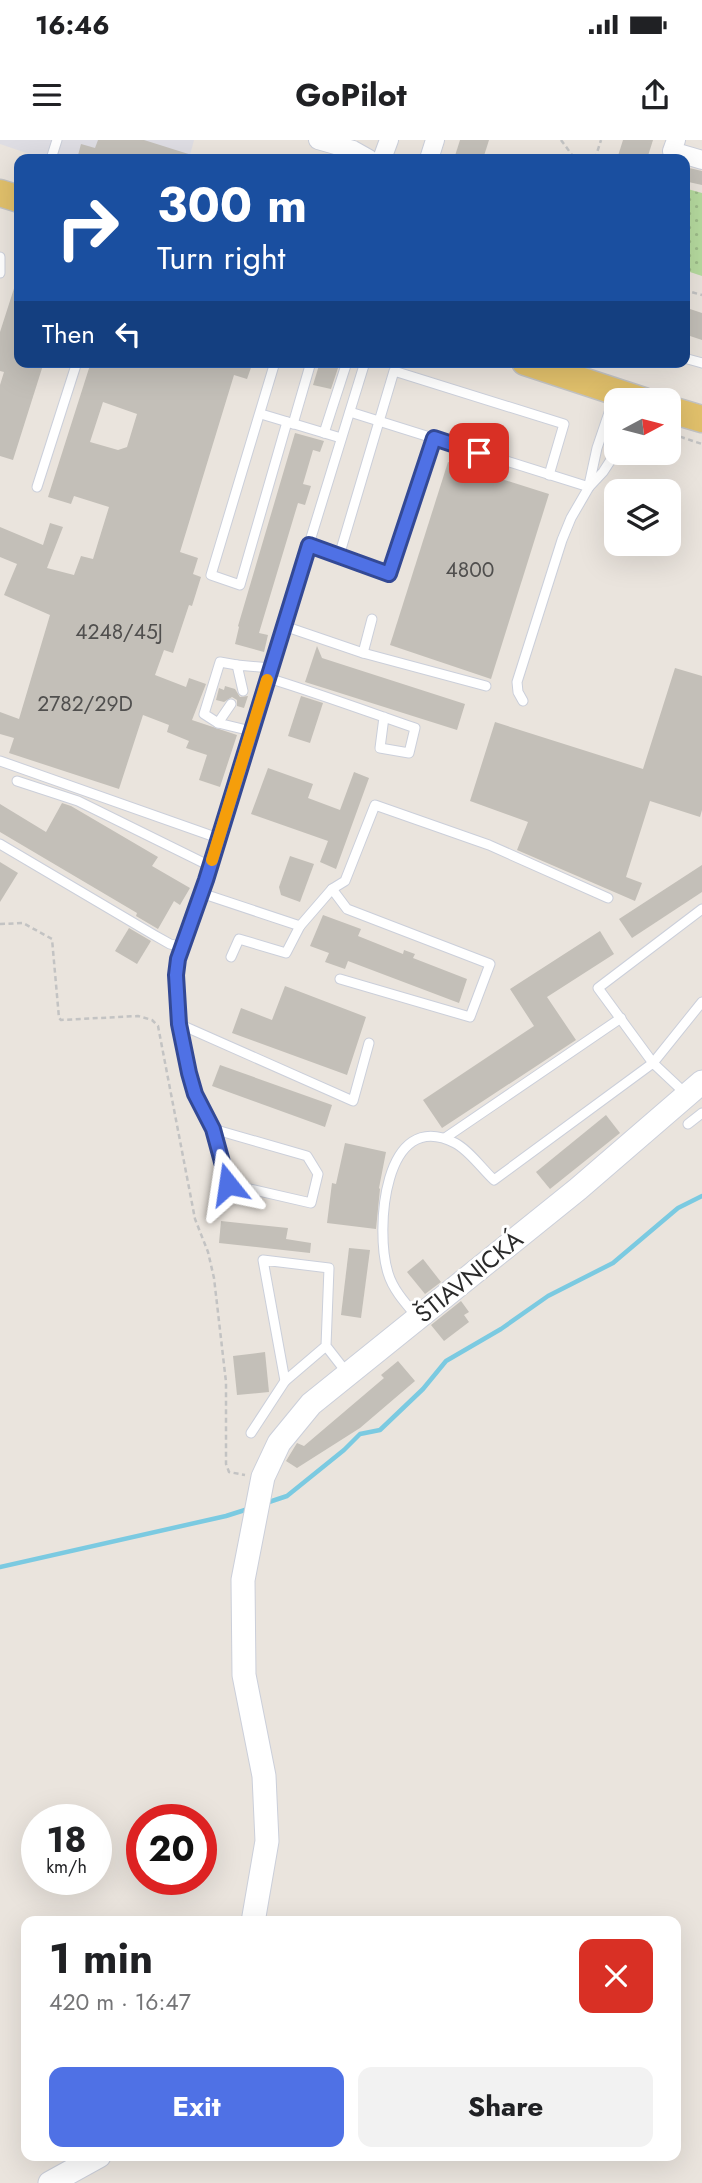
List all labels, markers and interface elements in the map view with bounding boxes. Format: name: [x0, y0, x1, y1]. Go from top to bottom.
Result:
text: 16:46: [35, 6, 110, 44]
text: GoPilot: [295, 72, 407, 118]
icon: menu: [28, 76, 66, 114]
icon: share: [636, 76, 674, 114]
text: 300 m: [157, 170, 307, 240]
icon: right: [42, 182, 133, 273]
text: Turn right: [157, 235, 286, 281]
text: Then: [42, 315, 95, 353]
icon: left: [109, 315, 147, 353]
north arrow: [604, 388, 681, 466]
map controls: [604, 388, 681, 556]
pin: [449, 423, 509, 483]
icon: arrive: [460, 434, 498, 472]
button: layers: [604, 479, 681, 556]
house number: 4800: [446, 555, 494, 585]
house number: 4248/45J: [75, 617, 163, 647]
house number: 2782/29D: [37, 689, 133, 719]
position arrow: [191, 1147, 265, 1221]
street label: ŠTIAVNICKÁ: [407, 1222, 530, 1331]
speed limit sign: 20: [126, 1804, 217, 1895]
text: 18: [47, 1815, 86, 1865]
text: km/h: [46, 1854, 87, 1880]
text: 1 min: [49, 1928, 153, 1989]
button: close: [579, 1939, 653, 2013]
text: 420 m · 16:47: [49, 1985, 191, 2019]
button: Exit: [49, 2067, 344, 2147]
button: Share: [358, 2067, 653, 2147]

